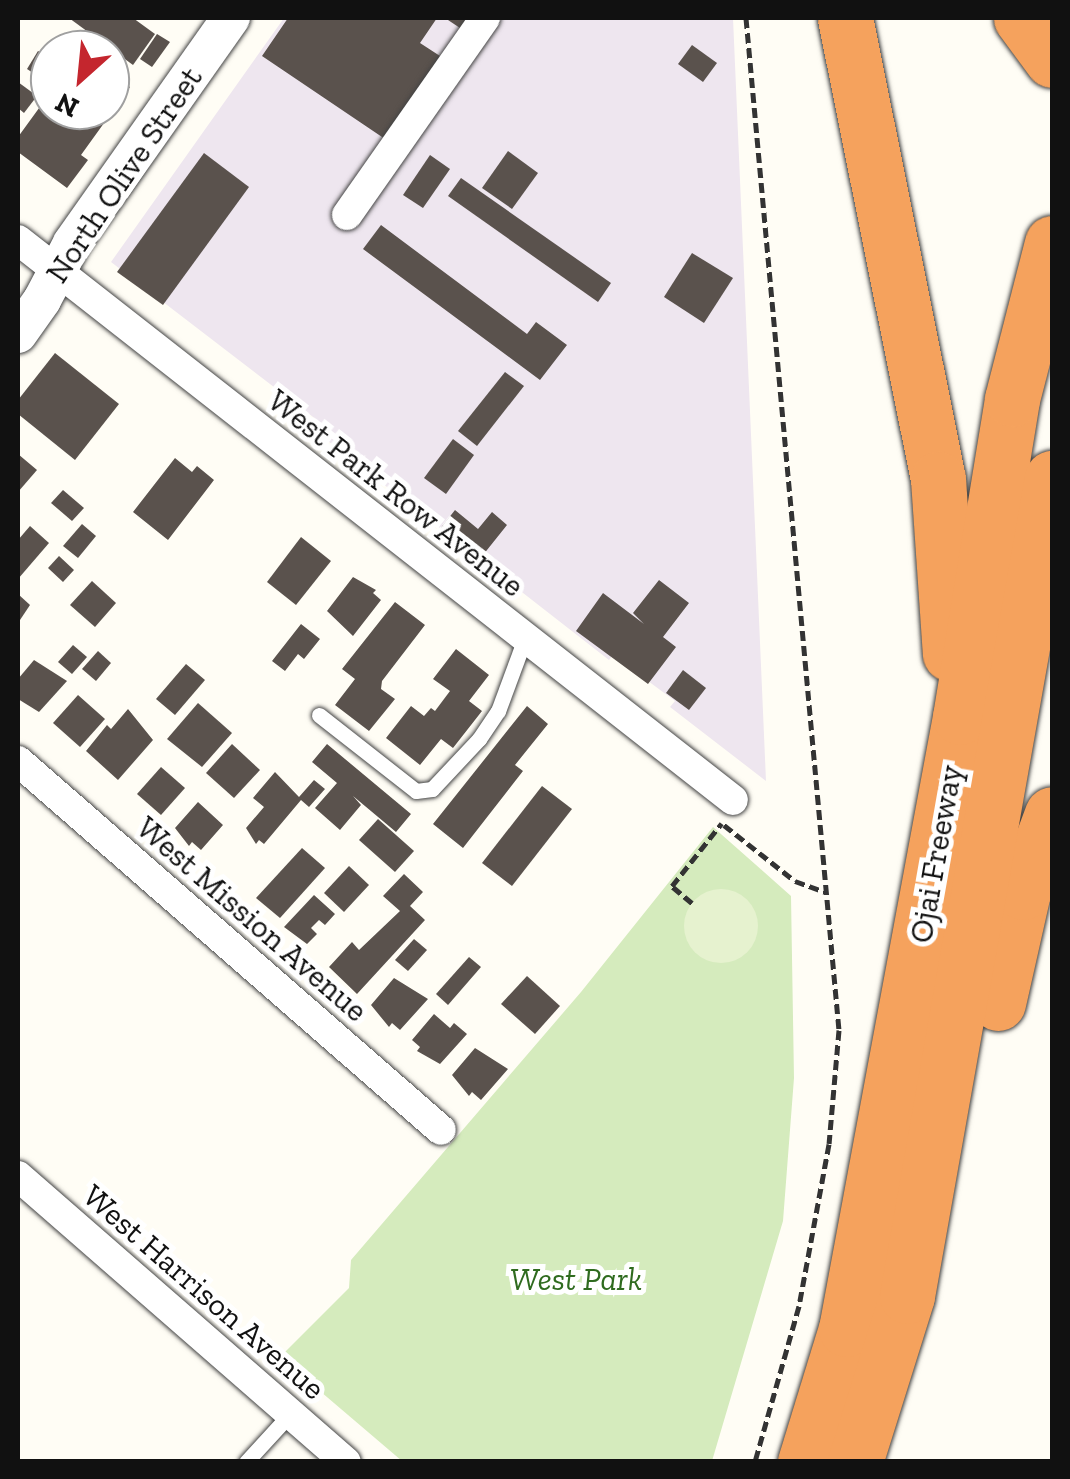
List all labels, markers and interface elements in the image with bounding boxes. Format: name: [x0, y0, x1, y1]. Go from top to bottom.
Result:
north arrow: [30, 30, 130, 130]
street label: North Olive Street: [38, 60, 210, 290]
street label: West Park Row Avenue: [260, 381, 532, 605]
street label: Ojai Freeway: [901, 762, 971, 946]
street label: West Mission Avenue: [128, 808, 376, 1030]
street label: West Harrison Avenue: [75, 1176, 333, 1408]
park label: West Park: [510, 1260, 642, 1298]

